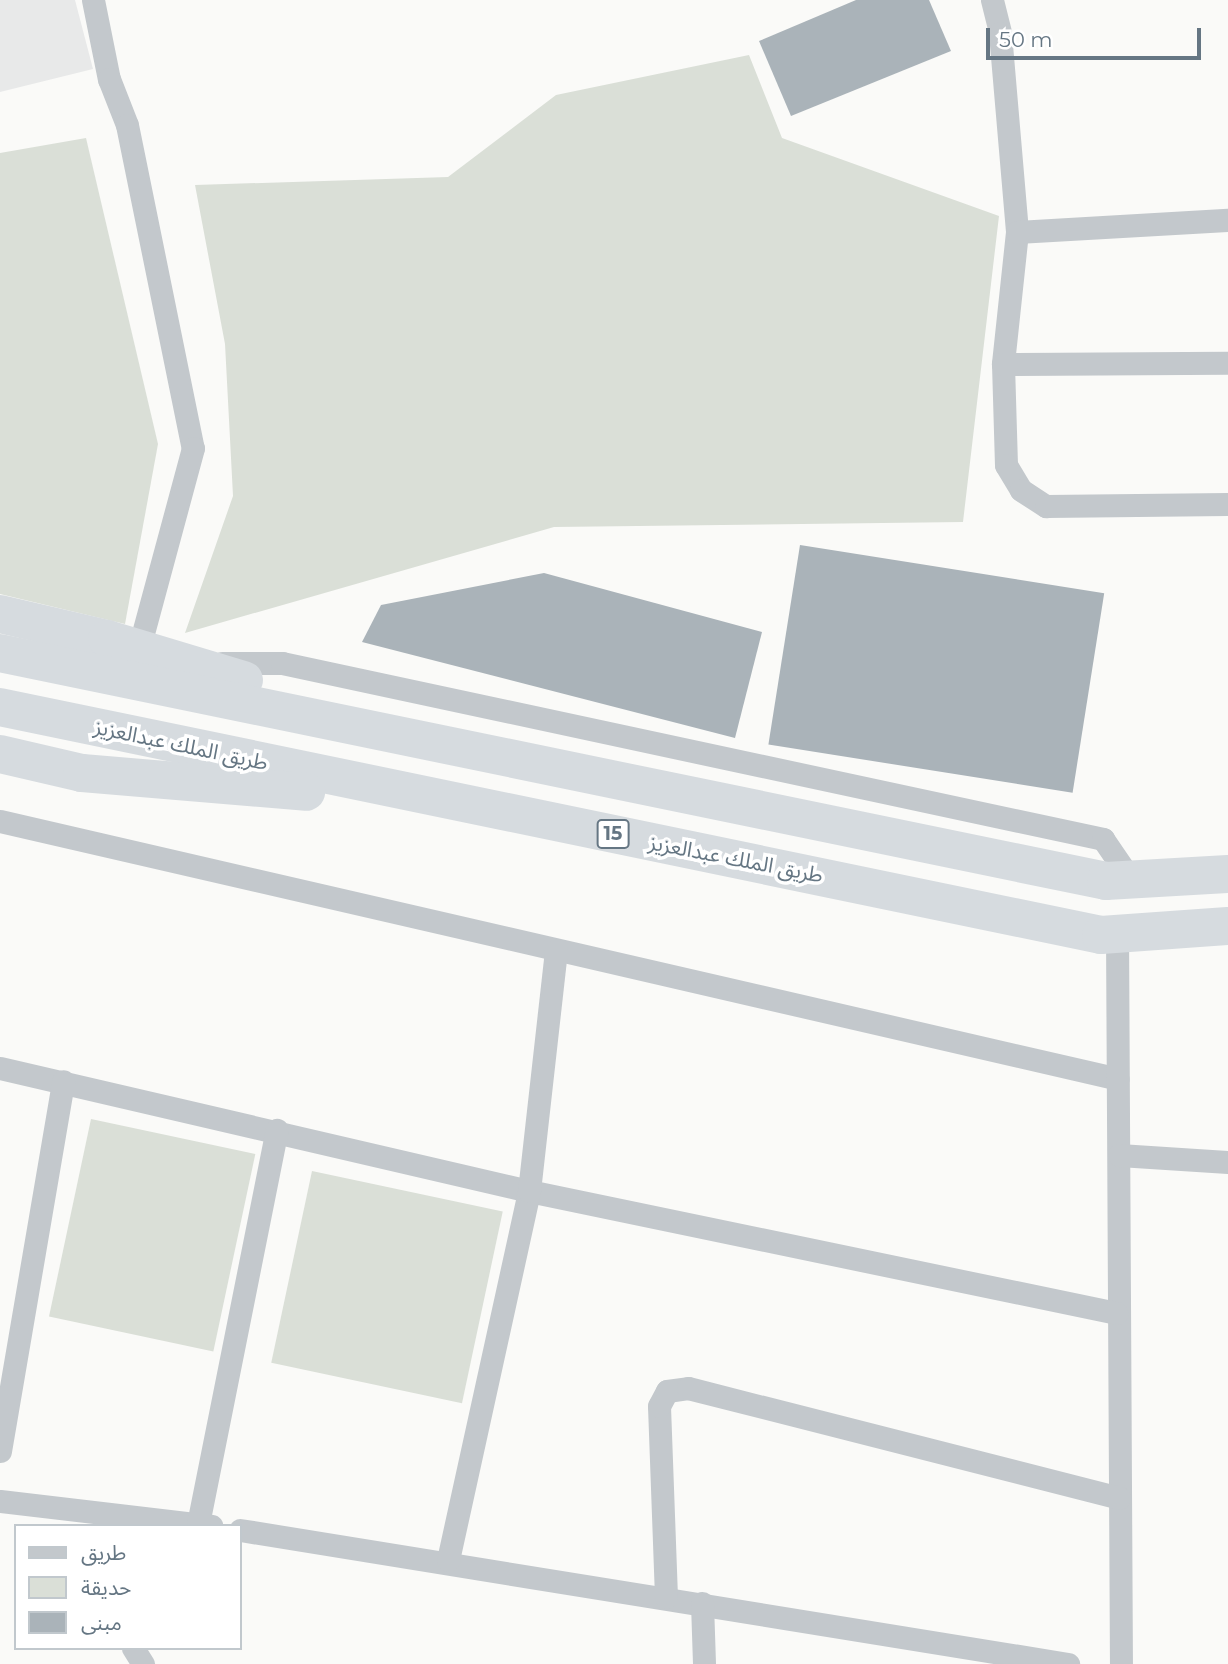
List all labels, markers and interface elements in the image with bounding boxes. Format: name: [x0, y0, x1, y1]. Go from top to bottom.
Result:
scale bar: [990, 14, 1205, 58]
text: 50 m: [999, 27, 1053, 52]
street label: طريق الملك عبدالعزيز: [92, 714, 270, 776]
road number: 15: [596, 818, 630, 849]
street label: طريق الملك عبدالعزيز: [647, 830, 825, 888]
legend: [14, 1524, 242, 1650]
text: طريق: [81, 1540, 126, 1565]
text: حديقة: [81, 1575, 131, 1600]
text: مبنى: [81, 1610, 122, 1635]

